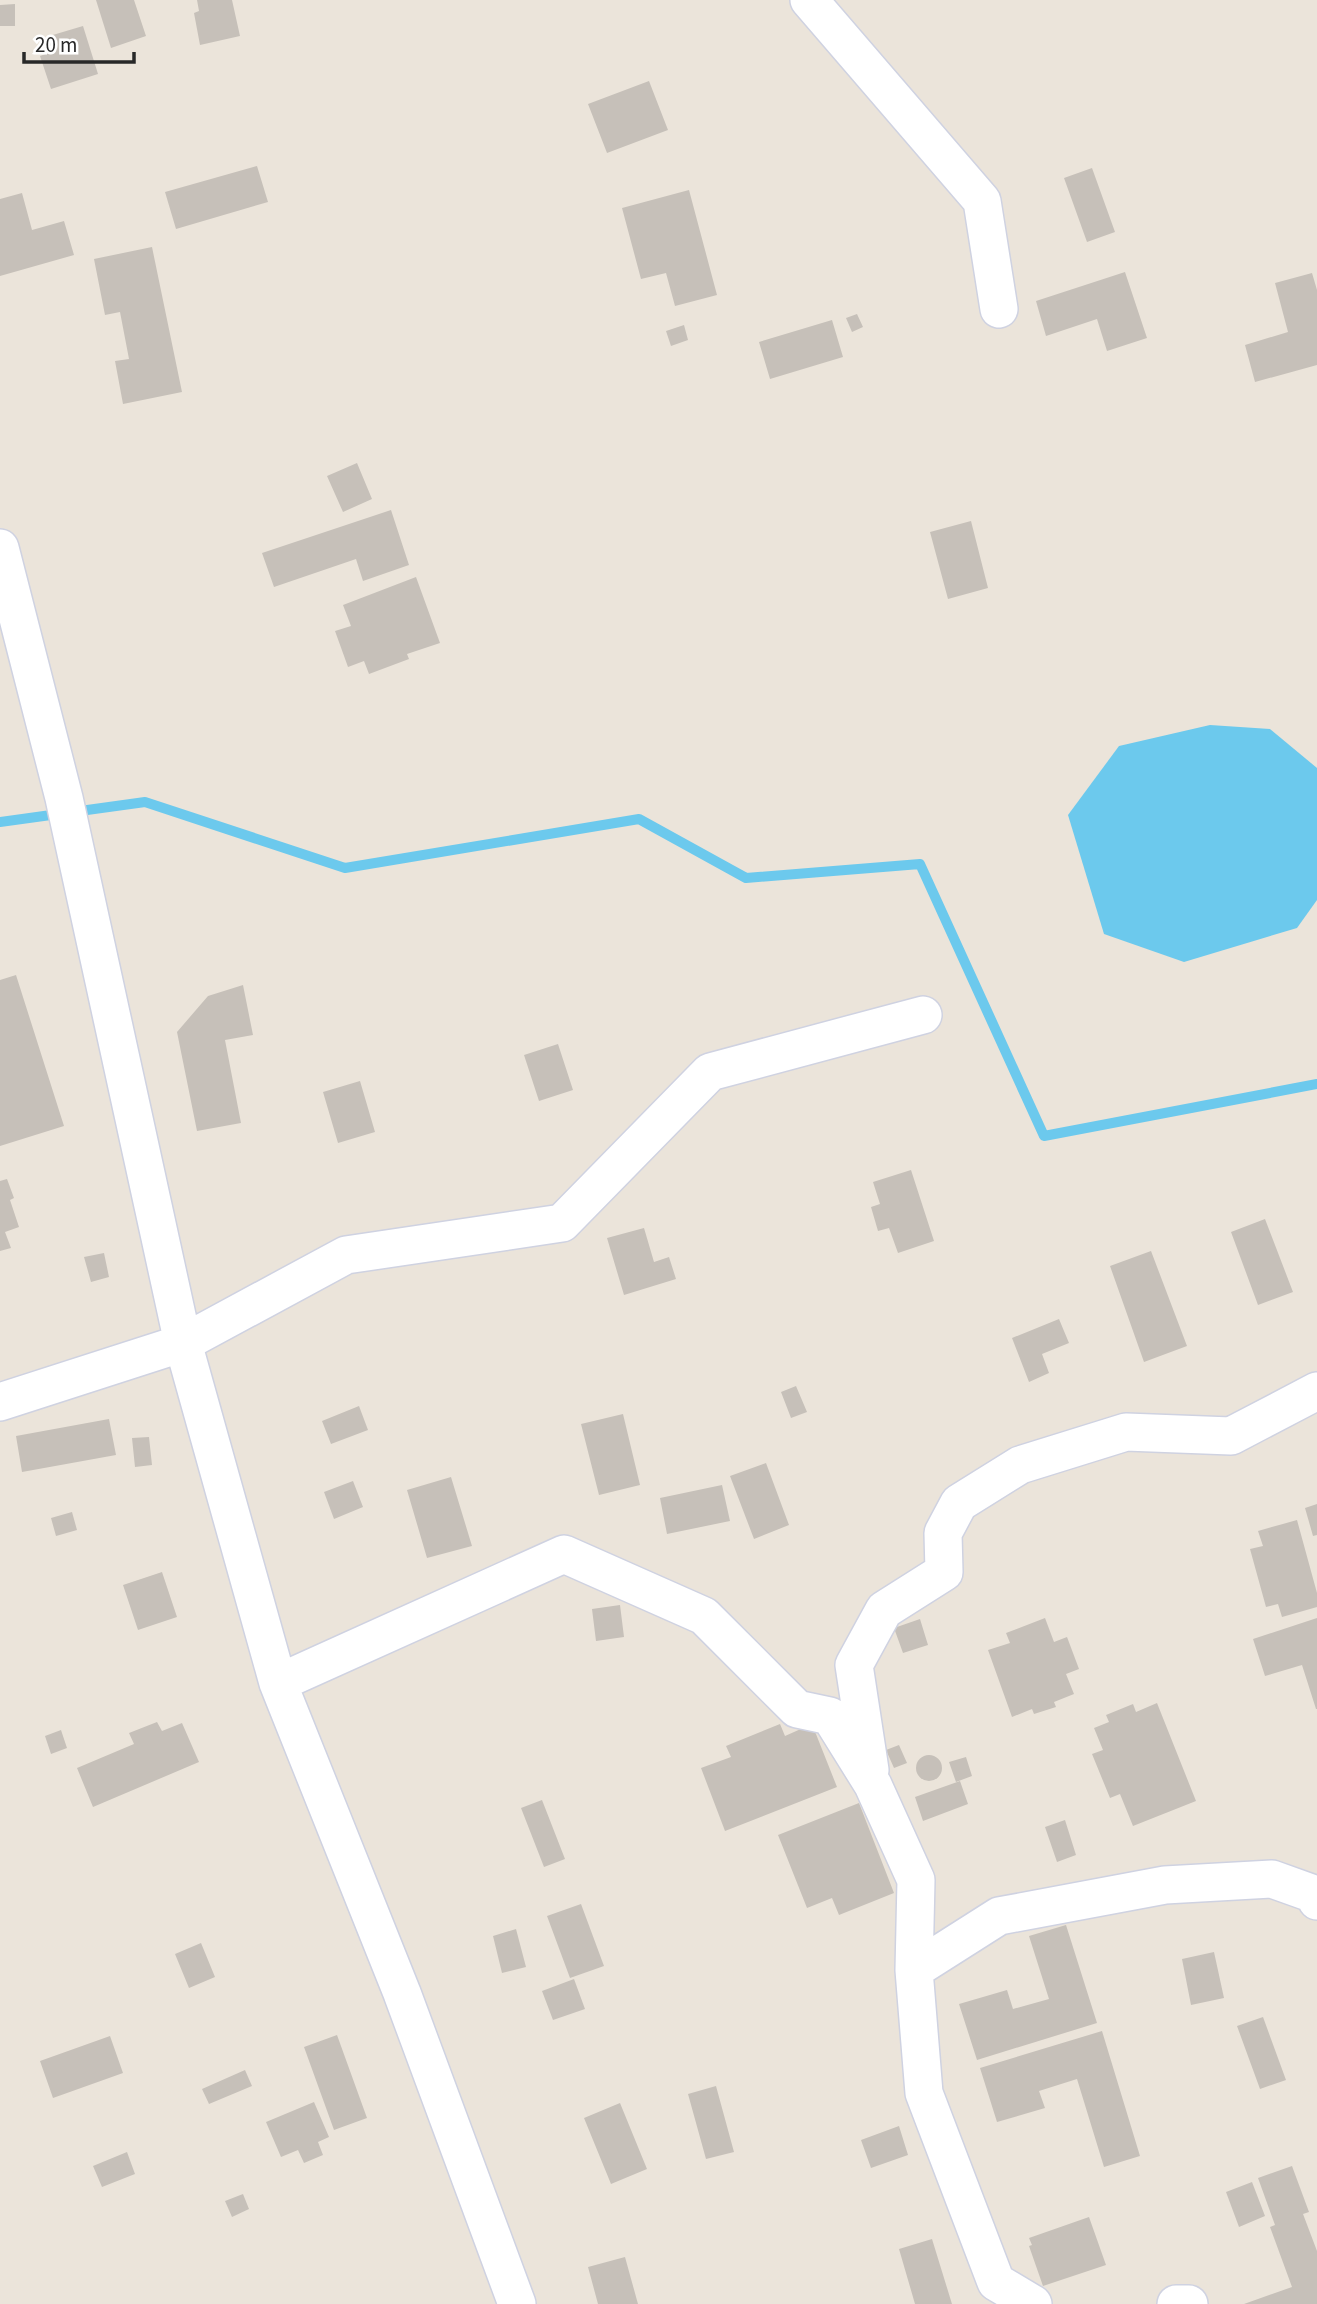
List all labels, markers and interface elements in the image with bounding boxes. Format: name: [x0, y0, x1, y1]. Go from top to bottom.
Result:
scale bar: [24, 21, 135, 65]
text: 20 m: [35, 30, 77, 60]

